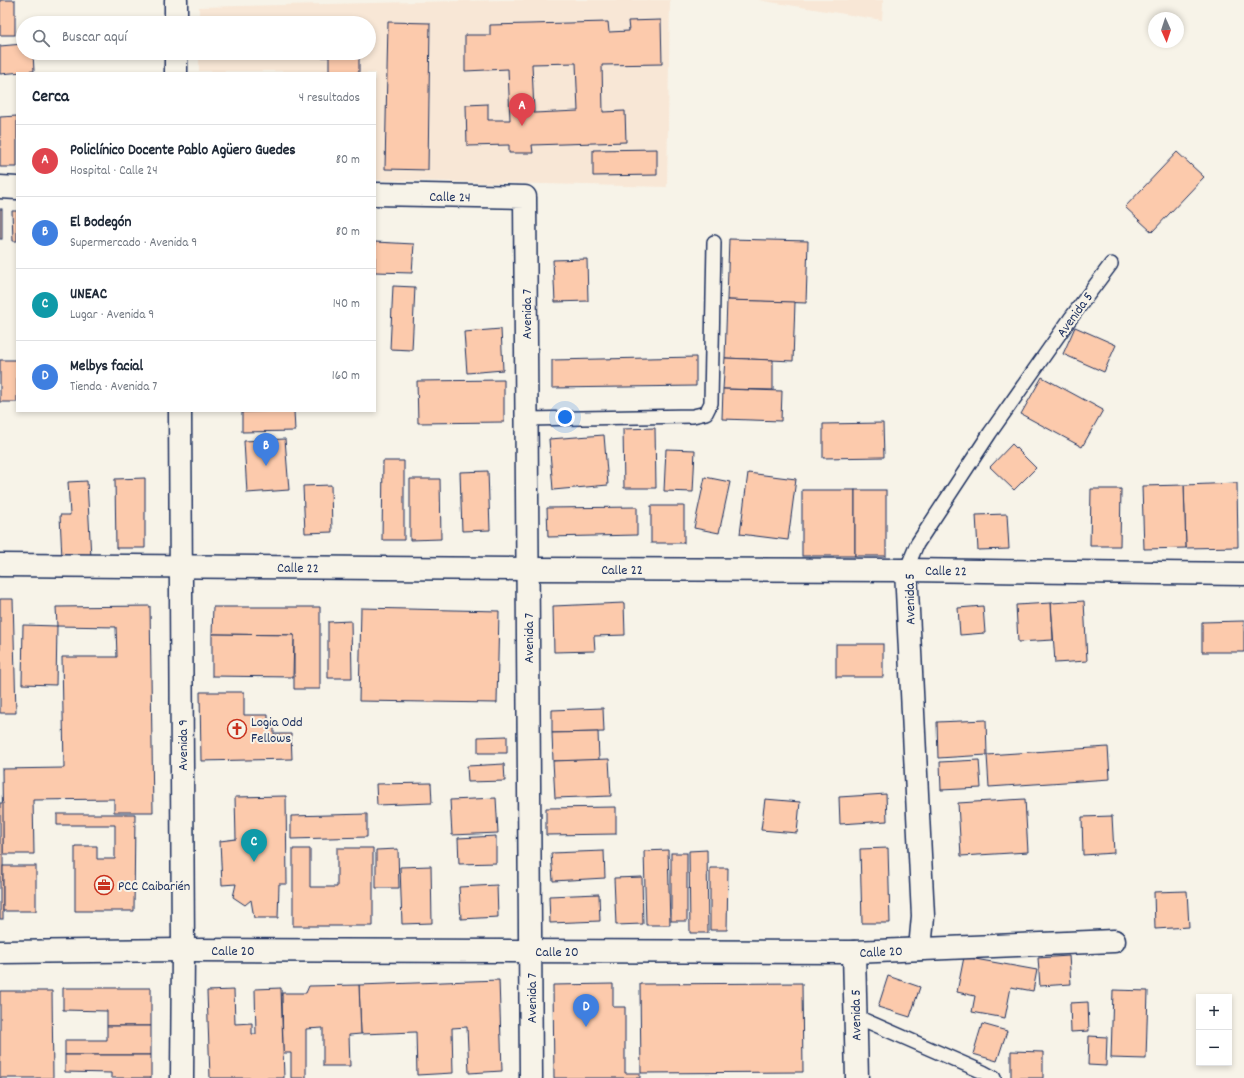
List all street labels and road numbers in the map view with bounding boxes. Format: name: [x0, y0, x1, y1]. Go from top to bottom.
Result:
street label: Calle 24: [429, 188, 471, 208]
street label: Avenida 5: [1052, 288, 1099, 342]
street label: Avenida 7: [518, 289, 538, 339]
street label: Calle 22: [277, 559, 319, 579]
street label: Calle 22: [601, 561, 643, 581]
street label: Calle 22: [925, 562, 967, 582]
street label: Avenida 5: [901, 573, 921, 625]
street label: Avenida 7: [520, 613, 540, 663]
street label: Avenida 9: [174, 719, 194, 771]
street label: Calle 20: [211, 942, 255, 962]
street label: Calle 20: [859, 942, 903, 964]
street label: Calle 20: [535, 943, 579, 963]
street label: Avenida 7: [523, 973, 543, 1023]
street label: Avenida 5: [847, 989, 867, 1041]

